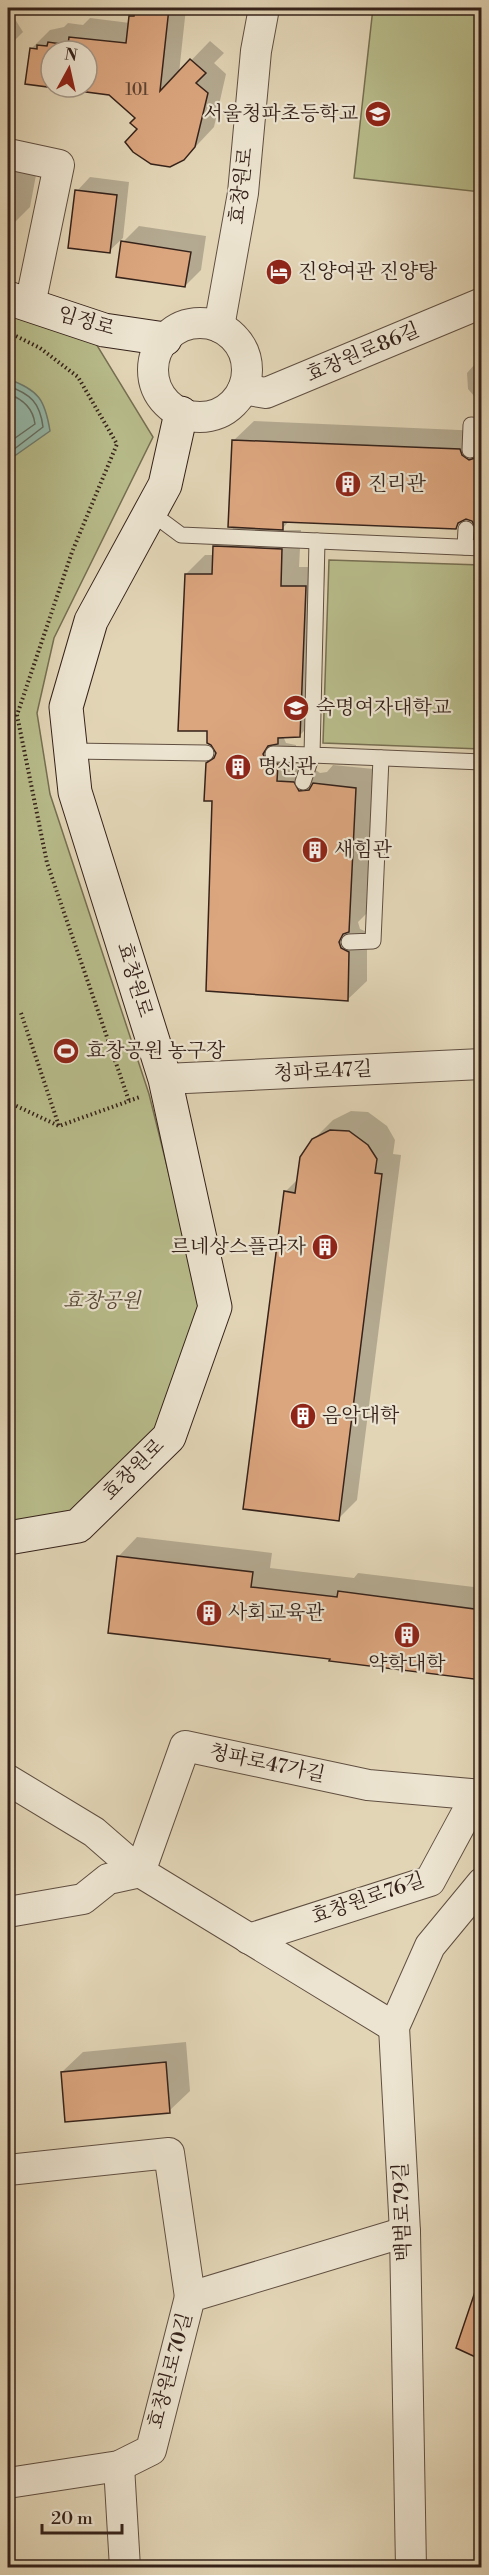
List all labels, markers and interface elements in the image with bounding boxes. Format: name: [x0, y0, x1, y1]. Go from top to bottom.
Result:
north arrow: [39, 39, 99, 99]
text: N: [63, 44, 79, 66]
house number: 101: [125, 80, 149, 100]
school or university icon: 서울청파초등학교: [363, 99, 393, 129]
place label: 서울청파초등학교: [203, 102, 359, 127]
street label: 효창원로: [225, 146, 259, 226]
hotel icon: 진양여관 진양탕: [264, 257, 294, 287]
place label: 진양여관 진양탕: [298, 260, 438, 285]
street label: 임정로: [55, 302, 117, 342]
street label: 효창원로86길: [302, 318, 424, 388]
building icon: 진리관: [333, 469, 363, 499]
place label: 진리관: [368, 472, 427, 497]
school or university icon: 숙명여자대학교: [281, 693, 311, 723]
place label: 숙명여자대학교: [316, 696, 452, 721]
building icon: 명신관: [223, 752, 253, 782]
place label: 명신관: [258, 755, 317, 780]
building icon: 새힘관: [300, 835, 330, 865]
place label: 새힘관: [334, 838, 393, 863]
street label: 효창원로: [111, 939, 157, 1021]
sports icon: 효창공원 농구장: [51, 1036, 81, 1066]
place label: 효창공원 농구장: [86, 1039, 226, 1064]
street label: 청파로47길: [273, 1057, 373, 1087]
building icon: 르네상스플라자: [310, 1232, 340, 1262]
place label: 르네상스플라자: [171, 1235, 307, 1260]
park label: 효창공원: [63, 1289, 142, 1314]
building icon: 음악대학: [288, 1401, 318, 1431]
place label: 음악대학: [322, 1404, 400, 1429]
street label: 효창원로: [98, 1434, 170, 1506]
building icon: 사회교육관: [194, 1598, 224, 1628]
place label: 사회교육관: [228, 1601, 325, 1626]
building icon: 약학대학: [392, 1620, 422, 1650]
place label: 약학대학: [368, 1652, 446, 1677]
street label: 청파로47가길: [207, 1740, 327, 1788]
street label: 효창원로76길: [308, 1868, 428, 1930]
street label: 백범로79길: [389, 2162, 417, 2262]
street label: 효창원로70길: [143, 2310, 199, 2432]
scale bar: [42, 2497, 122, 2535]
text: 20 m: [51, 2507, 93, 2530]

